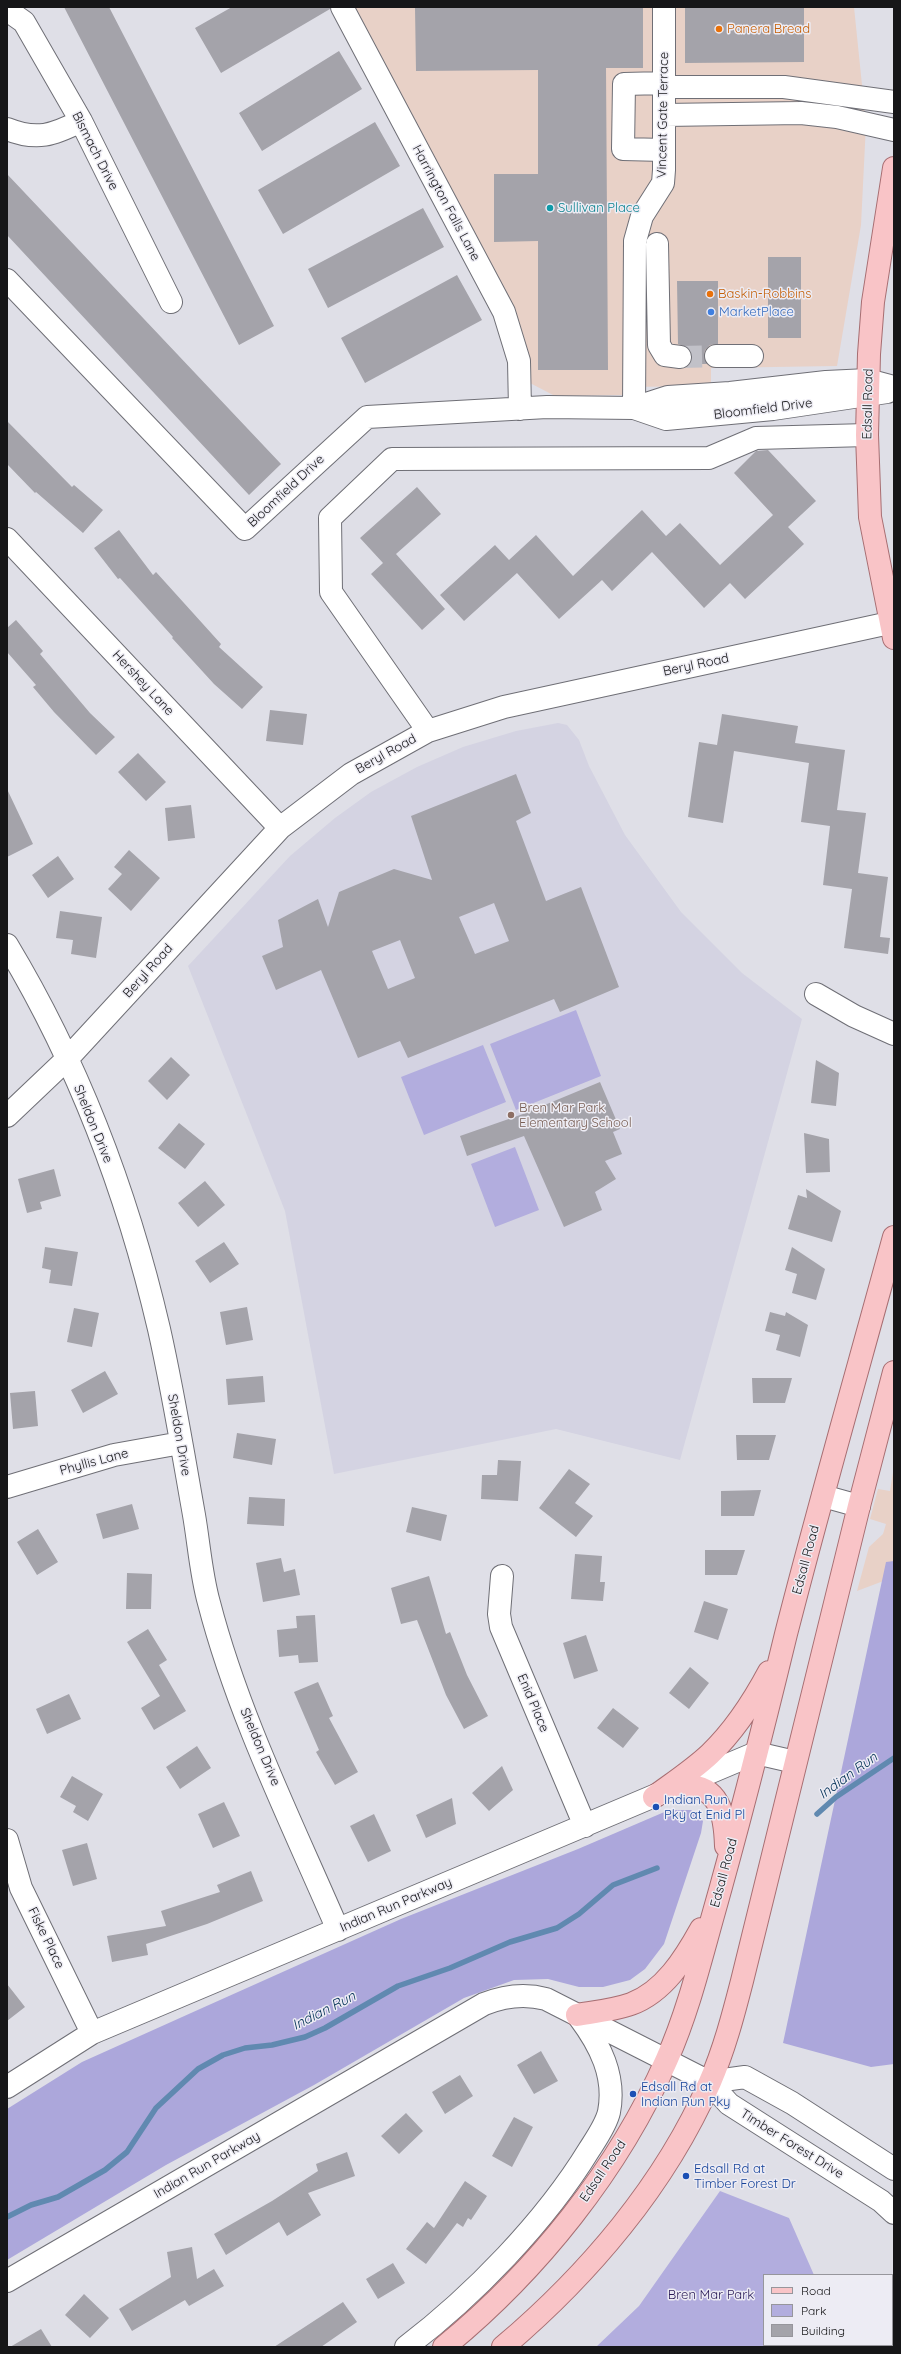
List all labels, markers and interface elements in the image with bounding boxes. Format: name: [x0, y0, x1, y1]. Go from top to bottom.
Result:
place label: Panera Bread: [727, 21, 810, 37]
marker: Panera Bread: [714, 24, 724, 34]
street label: Vincent Gate Terrace: [654, 52, 672, 178]
street label: Bismach Drive: [69, 109, 121, 193]
street label: Harrington Falls Lane: [409, 142, 483, 264]
place label: Sullivan Place: [558, 200, 640, 216]
marker: Sullivan Place: [545, 203, 555, 213]
place label: Baskin-Robbins: [718, 286, 811, 302]
marker: Baskin-Robbins: [705, 289, 715, 299]
place label: MarketPlace: [719, 304, 794, 320]
marker: MarketPlace: [706, 307, 716, 317]
street label: Edsall Road: [860, 368, 876, 440]
street label: Bloomfield Drive: [713, 395, 813, 423]
street label: Bloomfield Drive: [244, 451, 328, 531]
street label: Hershey Lane: [109, 647, 177, 719]
street label: Beryl Road: [662, 650, 730, 680]
street label: Beryl Road: [353, 731, 419, 777]
street label: Beryl Road: [120, 941, 176, 1001]
street label: Sheldon Drive: [70, 1083, 116, 1165]
place label: Bren Mar Park Elementary School: [519, 1100, 632, 1131]
marker: Bren Mar Park Elementary School: [506, 1110, 516, 1120]
street label: Sheldon Drive: [164, 1393, 194, 1477]
street label: Phyllis Lane: [58, 1445, 130, 1479]
street label: Edsall Road: [789, 1524, 823, 1596]
street label: Enid Place: [514, 1672, 552, 1734]
street label: Sheldon Drive: [237, 1706, 283, 1788]
water label: Indian Run: [815, 1749, 881, 1803]
place label: Indian Run Pky at Enid Pl: [664, 1792, 745, 1823]
marker: Indian Run Pky at Enid Pl: [651, 1802, 661, 1812]
street label: Edsall Road: [707, 1837, 741, 1909]
street label: Indian Run Parkway: [338, 1874, 454, 1936]
street label: Fiske Place: [24, 1905, 68, 1971]
water label: Indian Run: [290, 1988, 358, 2034]
place label: Edsall Rd at Indian Run Pky: [641, 2079, 730, 2110]
marker: Edsall Rd at Indian Run Pky: [628, 2089, 638, 2099]
street label: Timber Forest Drive: [738, 2106, 846, 2182]
street label: Indian Run Parkway: [151, 2128, 263, 2202]
street label: Edsall Road: [577, 2137, 629, 2205]
place label: Edsall Rd at Timber Forest Dr: [694, 2161, 796, 2192]
marker: Edsall Rd at Timber Forest Dr: [681, 2171, 691, 2181]
legend: [763, 2274, 893, 2346]
text: Road: [801, 2283, 831, 2298]
park label: Bren Mar Park: [668, 2287, 754, 2303]
text: Park: [801, 2303, 826, 2318]
text: Building: [801, 2323, 845, 2338]

